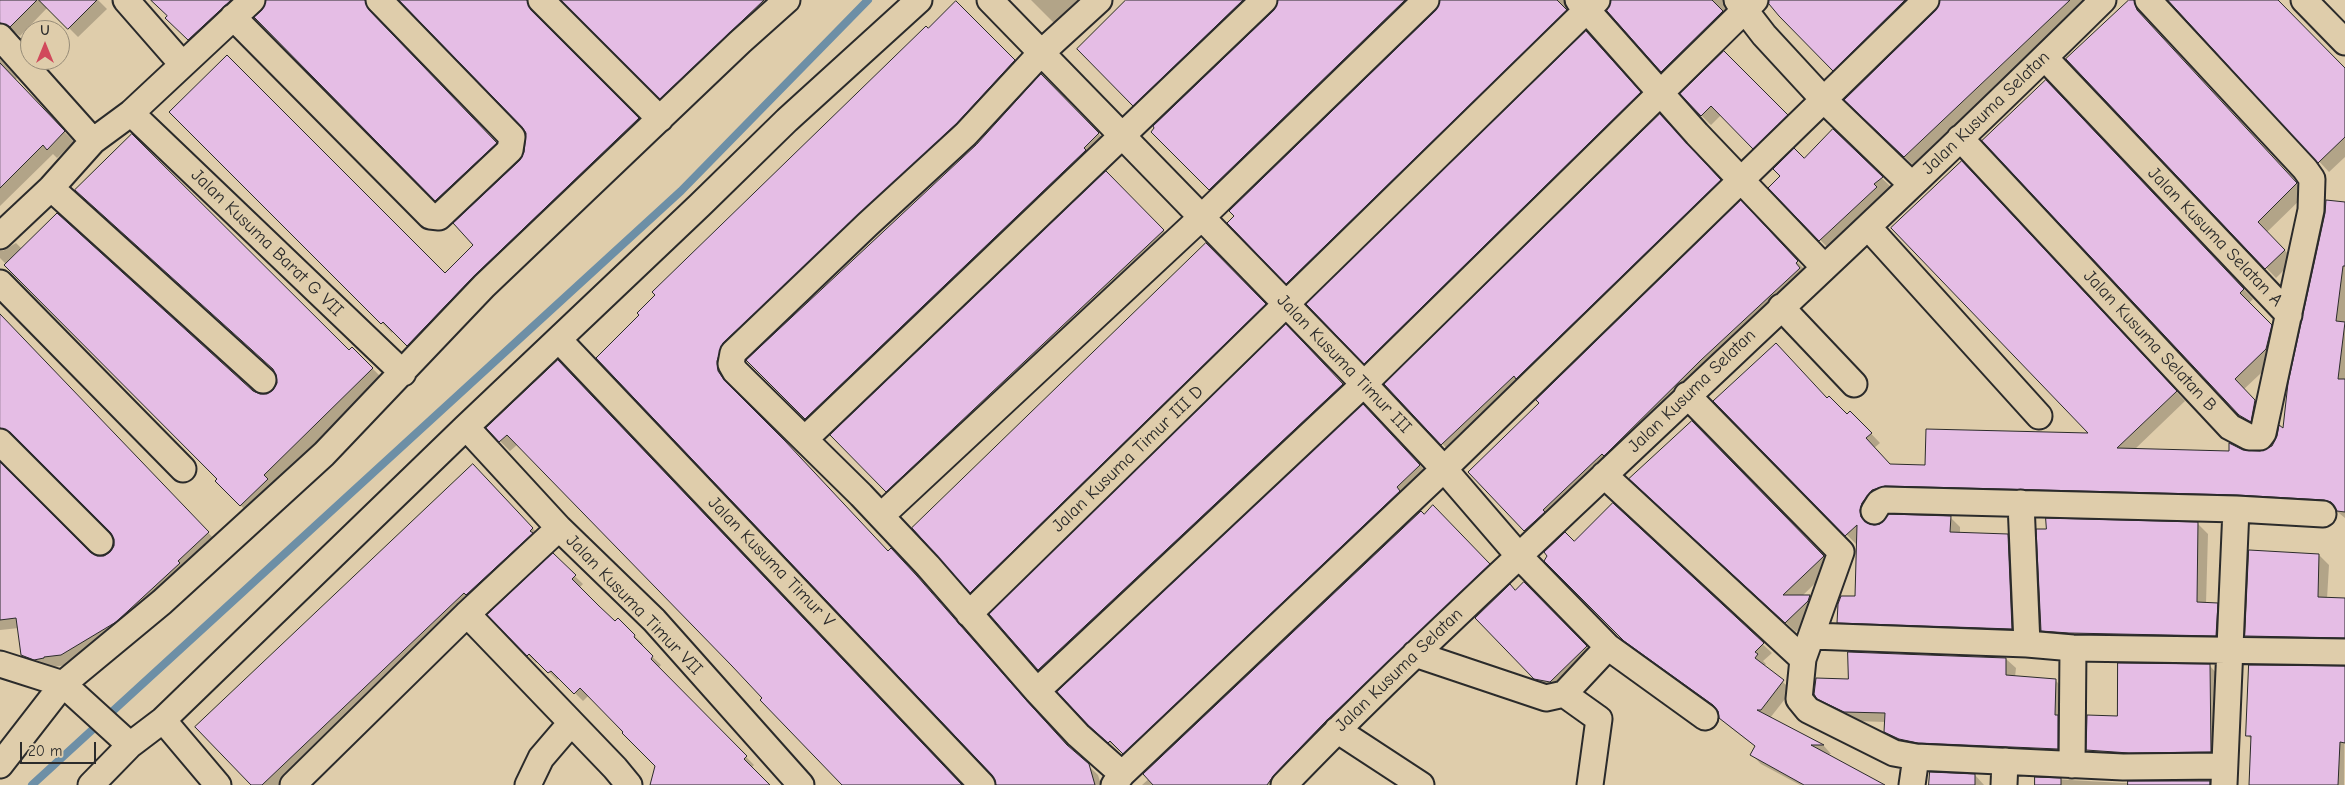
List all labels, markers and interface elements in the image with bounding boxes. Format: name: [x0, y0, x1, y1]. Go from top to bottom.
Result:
north arrow: [20, 20, 70, 70]
text: U: [40, 22, 50, 39]
street label: Jalan Kusuma Selatan: [1918, 47, 2054, 179]
street label: Jalan Kusuma Selatan A: [2143, 163, 2287, 311]
street label: Jalan Kusuma Barat G VII: [186, 165, 348, 321]
street label: Jalan Kusuma Selatan B: [2079, 266, 2221, 416]
street label: Jalan Kusuma Timur III: [1272, 290, 1416, 438]
street label: Jalan Kusuma Selatan: [1624, 325, 1760, 457]
street label: Jalan Kusuma Timur III D: [1048, 381, 1208, 537]
street label: Jalan Kusuma Timur V: [703, 492, 839, 632]
street label: Jalan Kusuma Timur VII: [561, 530, 707, 680]
street label: Jalan Kusuma Selatan: [1331, 604, 1467, 736]
scale bar: [22, 732, 99, 764]
text: 20 m: [28, 742, 62, 760]

